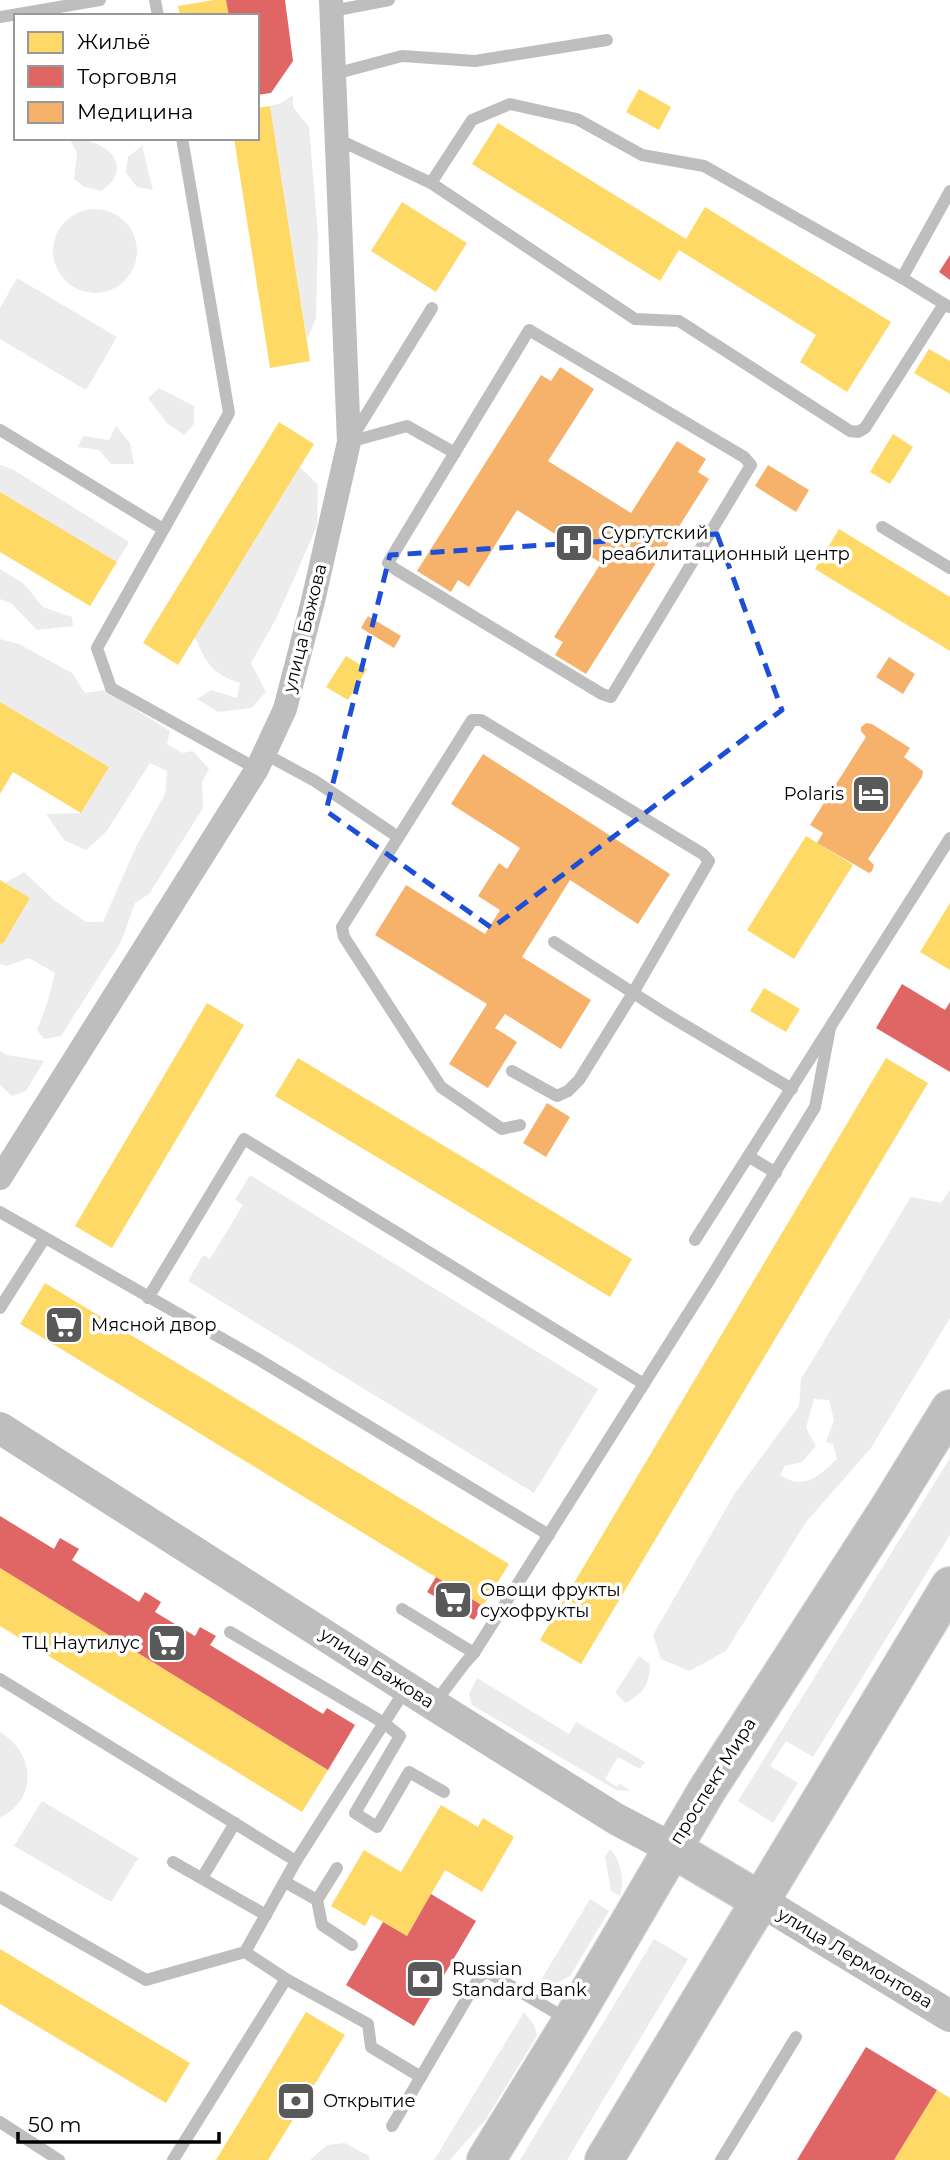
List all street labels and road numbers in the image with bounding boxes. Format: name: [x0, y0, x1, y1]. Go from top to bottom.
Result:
street label: улица Бажова: [278, 561, 332, 696]
street label: улица Бажова: [315, 1622, 438, 1713]
street label: проспект Мира: [665, 1714, 761, 1848]
street label: улица Лермонтова: [772, 1902, 937, 2013]

